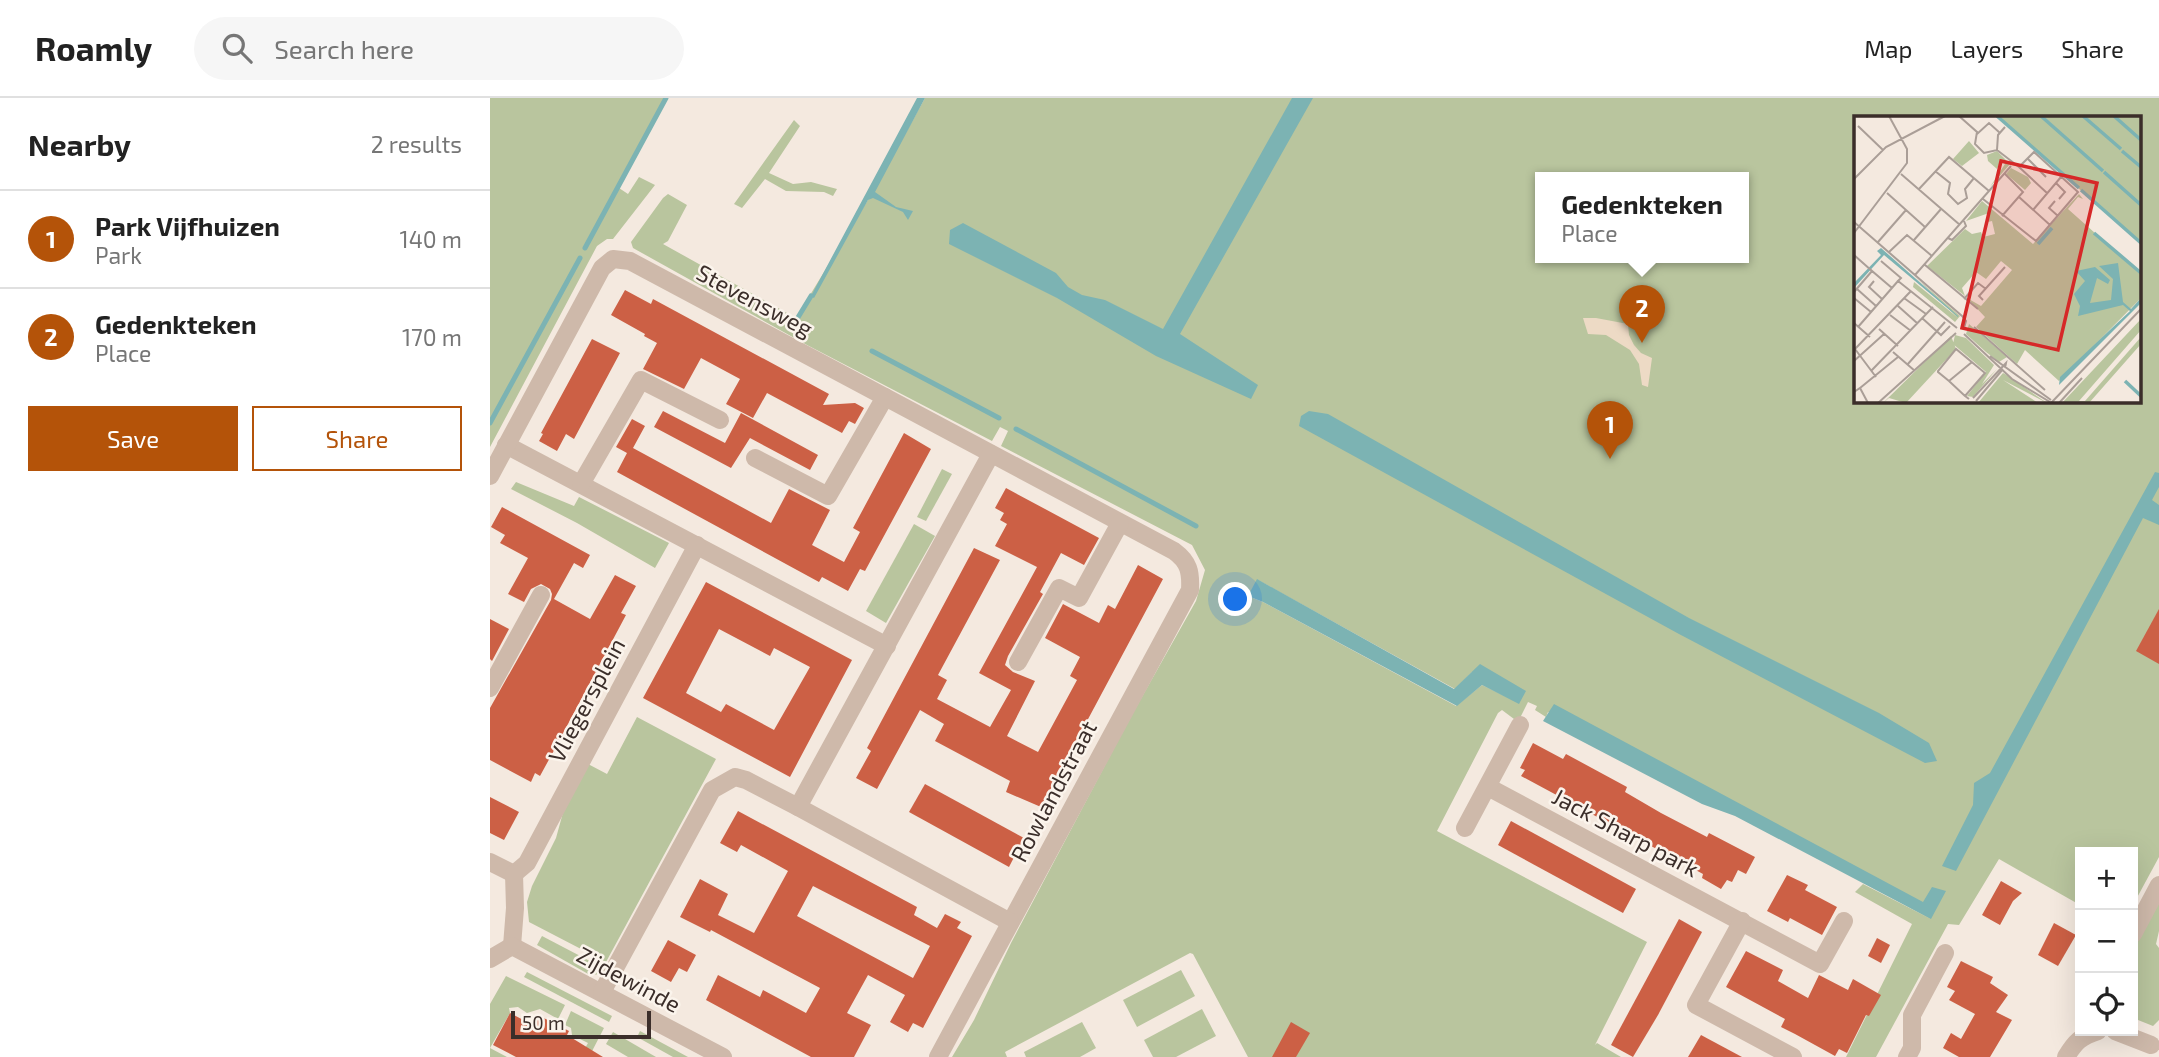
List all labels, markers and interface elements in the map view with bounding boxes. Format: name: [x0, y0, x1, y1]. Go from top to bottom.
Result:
search box: [194, 17, 684, 80]
text: Roamly: [35, 28, 152, 68]
icon: search: [218, 29, 256, 67]
text: Search here: [274, 33, 414, 64]
text: Map: [1864, 34, 1912, 63]
text: Layers: [1950, 34, 2023, 63]
text: Share: [2061, 34, 2124, 63]
inset map: [1854, 116, 2142, 402]
text: Nearby: [28, 126, 131, 162]
text: 2 results: [371, 130, 462, 158]
popup: [1535, 172, 1749, 263]
text: Gedenkteken: [1561, 188, 1723, 219]
text: Park Vijfhuizen: [95, 210, 280, 241]
text: Place: [1561, 219, 1618, 247]
text: 1: [46, 225, 56, 253]
text: 140 m: [400, 225, 462, 253]
text: Park: [95, 241, 142, 269]
street label: Stevensweg: [692, 258, 818, 342]
pin: 2: [1619, 285, 1665, 343]
text: Gedenkteken: [95, 308, 257, 339]
text: 2: [44, 323, 58, 351]
text: 170 m: [402, 323, 462, 351]
text: Place: [95, 339, 151, 367]
pin: 1: [1587, 401, 1633, 459]
button: Save: [28, 406, 238, 471]
button: Share: [252, 406, 462, 471]
your location: [1218, 582, 1252, 616]
street label: Vliegersplein: [542, 633, 630, 767]
street label: Rowlandstraat: [1004, 715, 1102, 866]
street label: Jack Sharp park: [1548, 782, 1704, 882]
map controls: [2075, 847, 2138, 1036]
button: +: [2075, 847, 2138, 910]
button: −: [2075, 910, 2138, 973]
street label: Zijdewinde: [572, 940, 686, 1018]
button: locate: [2075, 973, 2138, 1036]
scale bar: [511, 1008, 651, 1040]
text: 50 m: [522, 1011, 565, 1034]

